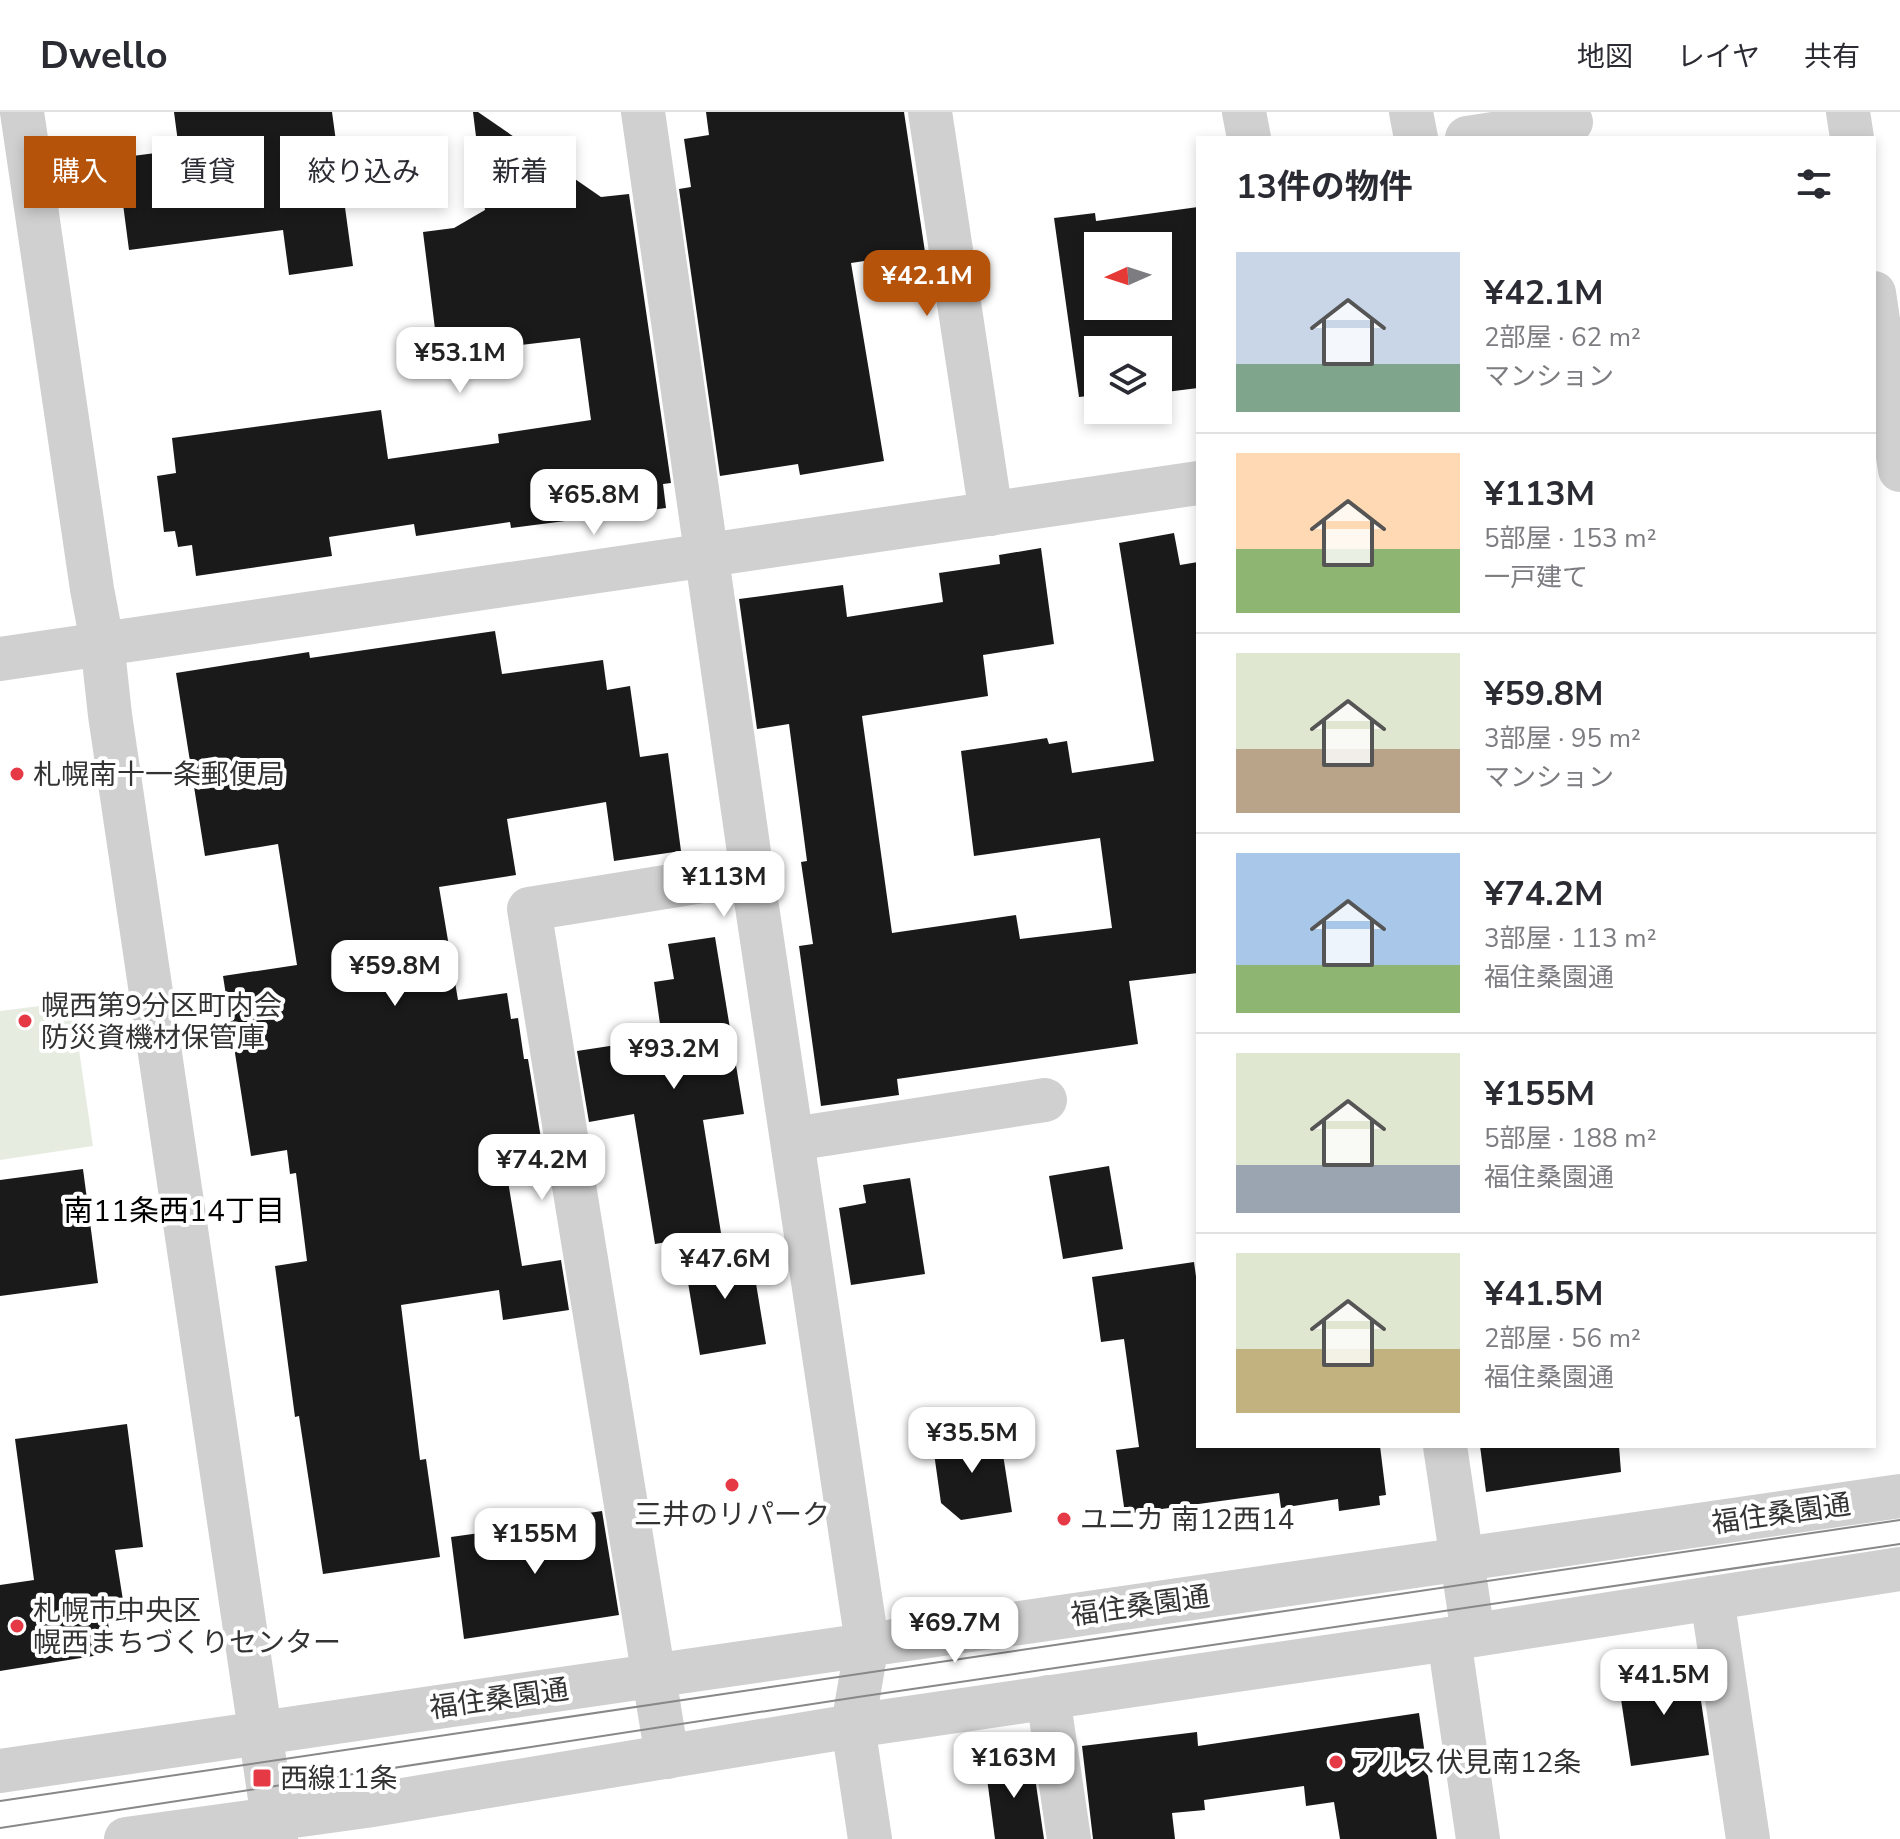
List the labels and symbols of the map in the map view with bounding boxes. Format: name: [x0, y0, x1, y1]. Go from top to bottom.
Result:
north arrow: [1084, 232, 1172, 320]
pin: ¥42.1M: [862, 250, 992, 318]
pin: ¥53.1M: [395, 327, 525, 395]
pin: ¥65.8M: [529, 469, 659, 537]
place label: 札幌南十一条郵便局: [33, 756, 285, 794]
marker: 札幌南十一条郵便局: [8, 765, 26, 783]
pin: ¥113M: [668, 851, 780, 919]
pin: ¥59.8M: [330, 940, 460, 1008]
place label: 幌西第9分区町内会 防災資機材保管庫: [41, 987, 282, 1057]
marker: 幌西第9分区町内会 防災資機材保管庫: [16, 1012, 34, 1030]
pin: ¥93.2M: [609, 1023, 739, 1091]
pin: ¥74.2M: [477, 1134, 607, 1202]
district label: 南11条西14丁目: [63, 1191, 285, 1232]
pin: ¥47.6M: [660, 1233, 790, 1301]
pin: ¥35.5M: [907, 1407, 1037, 1475]
marker: 三井のリパーク: [723, 1476, 741, 1494]
street label: 福住桑園通: [1709, 1485, 1853, 1543]
place label: 三井のリパーク: [634, 1496, 830, 1534]
place label: ユニカ 南12西14: [1080, 1501, 1294, 1539]
pin: ¥155M: [479, 1508, 591, 1576]
marker: ユニカ 南12西14: [1055, 1510, 1073, 1528]
street label: 福住桑園通: [1068, 1577, 1212, 1635]
place label: 札幌市中央区 幌西まちづくりセンター: [33, 1592, 341, 1662]
pin: ¥69.7M: [890, 1597, 1020, 1665]
marker: 札幌市中央区 幌西まちづくりセンター: [8, 1617, 26, 1635]
pin: ¥41.5M: [1599, 1649, 1729, 1717]
street label: 福住桑園通: [427, 1670, 571, 1728]
pin: ¥163M: [958, 1732, 1070, 1800]
place label: アルス伏見南12条: [1352, 1744, 1581, 1782]
marker: アルス伏見南12条: [1327, 1753, 1345, 1771]
place label: 西線11条: [280, 1760, 398, 1798]
marker: 西線11条: [251, 1767, 273, 1789]

